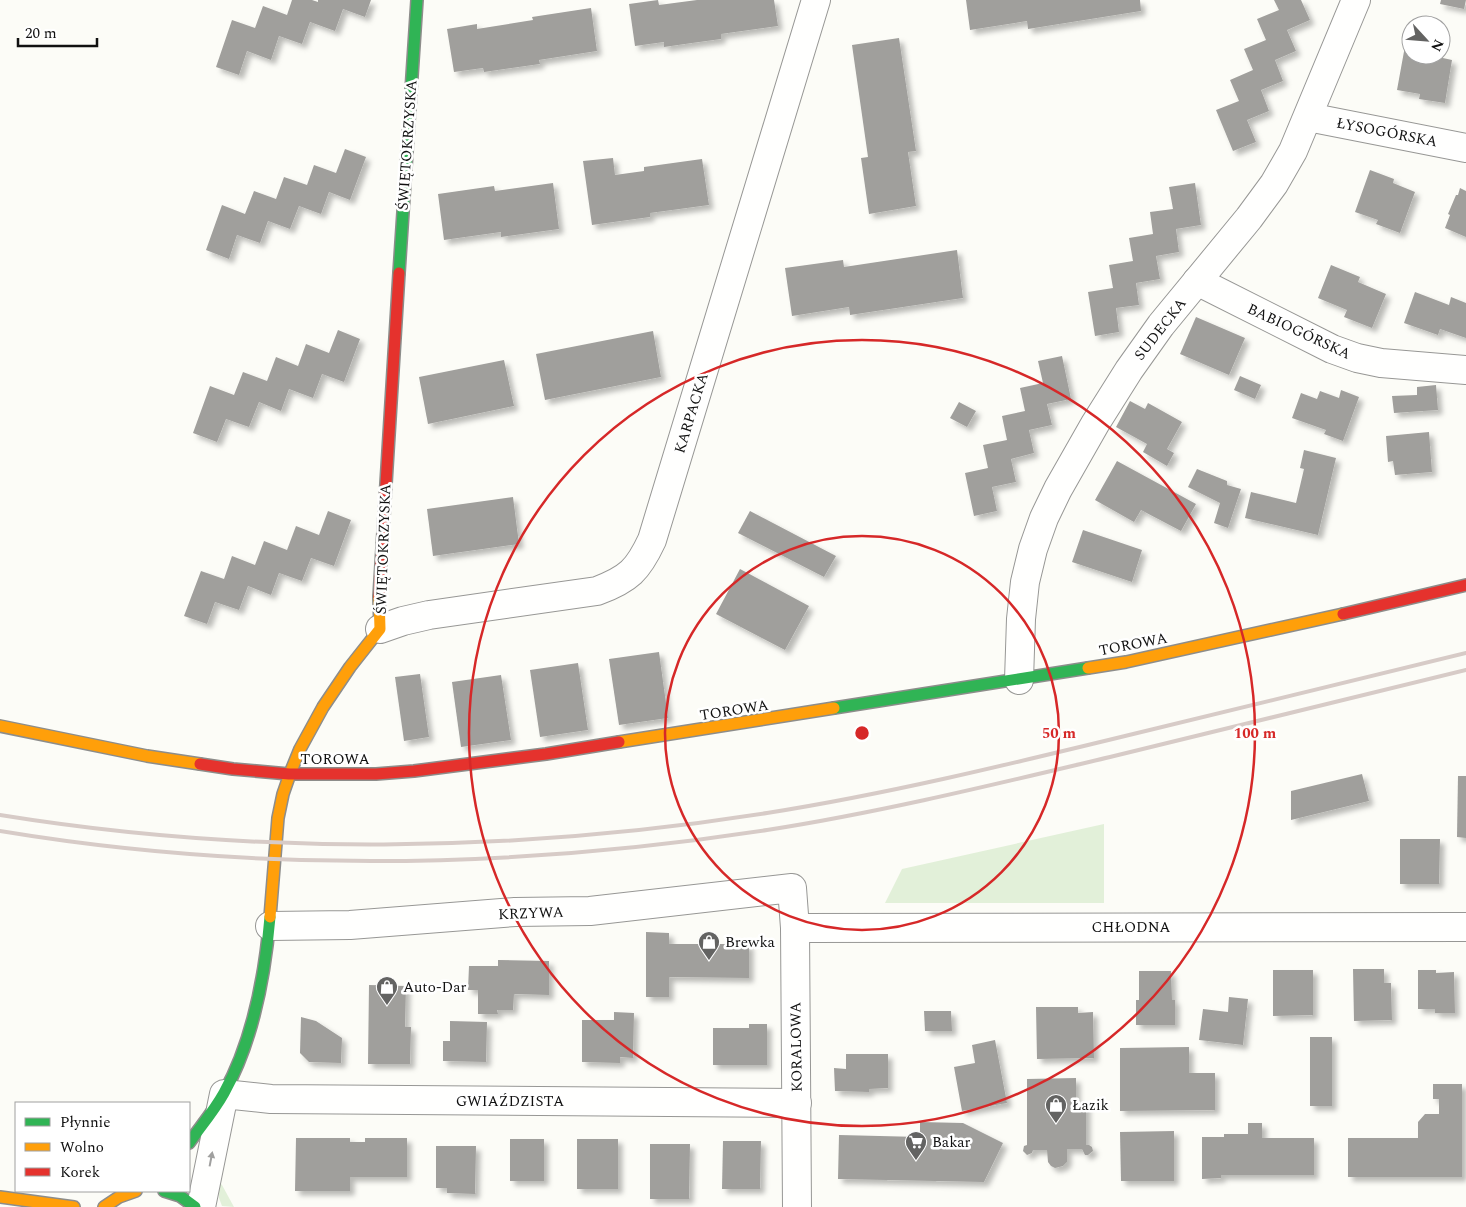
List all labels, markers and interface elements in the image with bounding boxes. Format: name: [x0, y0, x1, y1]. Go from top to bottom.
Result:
scale bar: [18, 15, 96, 47]
north arrow: [1401, 15, 1451, 65]
text: 20 m: [25, 22, 57, 45]
text: N: [1425, 36, 1449, 55]
street label: ŚWIĘTOKRZYSKA: [391, 79, 424, 211]
street label: ŁYSOGÓRSKA: [1334, 111, 1439, 154]
street label: SUDECKA: [1129, 293, 1192, 366]
street label: BABIOGÓRSKA: [1243, 297, 1354, 366]
street label: KARPACKA: [668, 370, 715, 456]
street label: ŚWIĘTOKRZYSKA: [370, 483, 397, 615]
street label: TOROWA: [1097, 627, 1169, 662]
street label: TOROWA: [698, 694, 770, 727]
text: 50 m: [1042, 722, 1077, 745]
text: 100 m: [1234, 722, 1277, 745]
centre of rings: [853, 724, 871, 742]
street label: TOROWA: [300, 748, 370, 771]
street label: KRZYWA: [498, 901, 564, 926]
street label: CHŁODNA: [1091, 916, 1171, 939]
shop icon: Brewka: [697, 930, 721, 961]
place label: Brewka: [725, 931, 776, 954]
shop icon: Auto-Dar: [375, 975, 399, 1006]
place label: Auto-Dar: [403, 976, 467, 999]
street label: KORALOWA: [784, 1002, 809, 1092]
street label: GWIAŹDZISTA: [456, 1090, 564, 1113]
shop icon: Łazik: [1044, 1093, 1068, 1124]
place label: Łazik: [1072, 1094, 1109, 1117]
legend: [15, 1102, 190, 1192]
text: Płynnie: [60, 1111, 111, 1134]
supermarket icon: Bakar: [904, 1130, 928, 1161]
place label: Bakar: [932, 1131, 971, 1154]
text: Wolno: [60, 1136, 104, 1159]
one-way arrow: [207, 1151, 215, 1167]
text: Korek: [60, 1161, 100, 1184]

